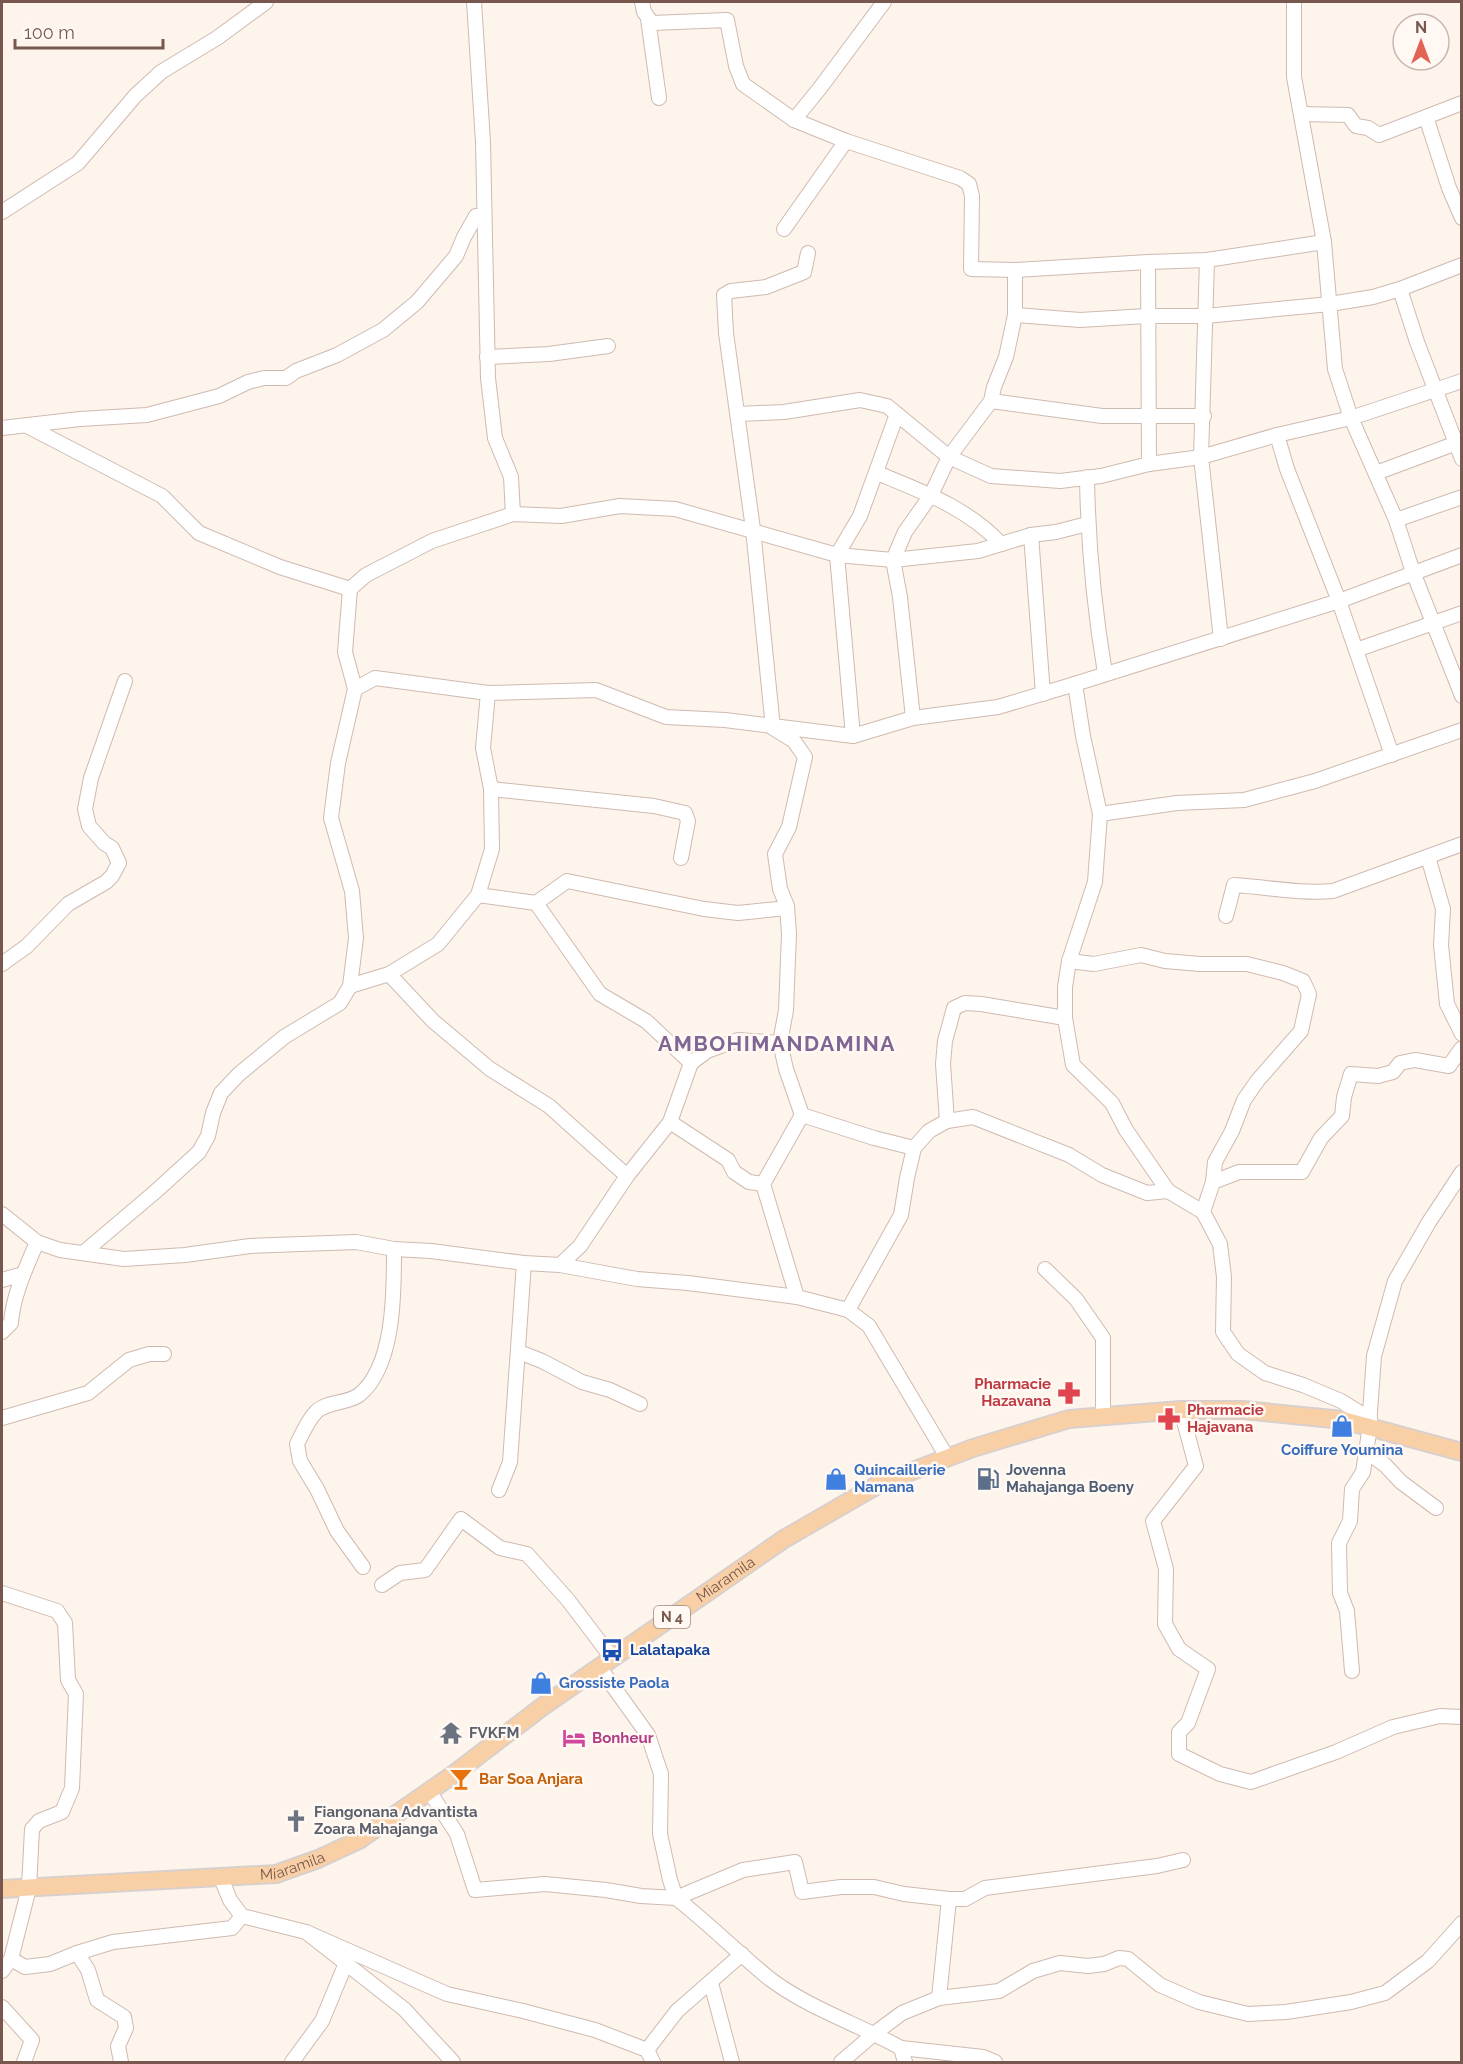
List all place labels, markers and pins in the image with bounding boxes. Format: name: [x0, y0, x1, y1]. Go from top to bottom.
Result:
place label: Pharmacie Hazavana: [974, 1375, 1051, 1410]
pharmacy icon: Pharmacie Hazavana: [1056, 1380, 1082, 1406]
place label: Pharmacie Hajavana: [1187, 1401, 1264, 1436]
pharmacy icon: Pharmacie Hajavana: [1156, 1406, 1182, 1432]
shop icon: Coiffure Youmina: [1329, 1413, 1355, 1439]
place label: Coiffure Youmina: [1281, 1441, 1403, 1459]
place label: Quincaillerie Namana: [854, 1461, 946, 1496]
place label: Jovenna Mahajanga Boeny: [1006, 1461, 1135, 1496]
shop icon: Quincaillerie Namana: [823, 1466, 849, 1492]
fuel station icon: Jovenna Mahajanga Boeny: [975, 1466, 1001, 1492]
bus stop icon: Lalatapaka: [599, 1637, 625, 1663]
place label: Lalatapaka: [630, 1641, 710, 1659]
shop icon: Grossiste Paola: [528, 1670, 554, 1696]
place label: Grossiste Paola: [559, 1674, 670, 1692]
temple icon: FVKFM: [438, 1720, 464, 1746]
place label: FVKFM: [469, 1724, 519, 1742]
hotel icon: Bonheur: [561, 1725, 587, 1751]
place label: Bonheur: [592, 1729, 654, 1747]
bar icon: Bar Soa Anjara: [448, 1766, 474, 1792]
place label: Bar Soa Anjara: [479, 1770, 583, 1788]
place label: Fiangonana Advantista Zoara Mahajanga: [314, 1803, 478, 1838]
church icon: Fiangonana Advantista Zoara Mahajanga: [283, 1808, 309, 1834]

